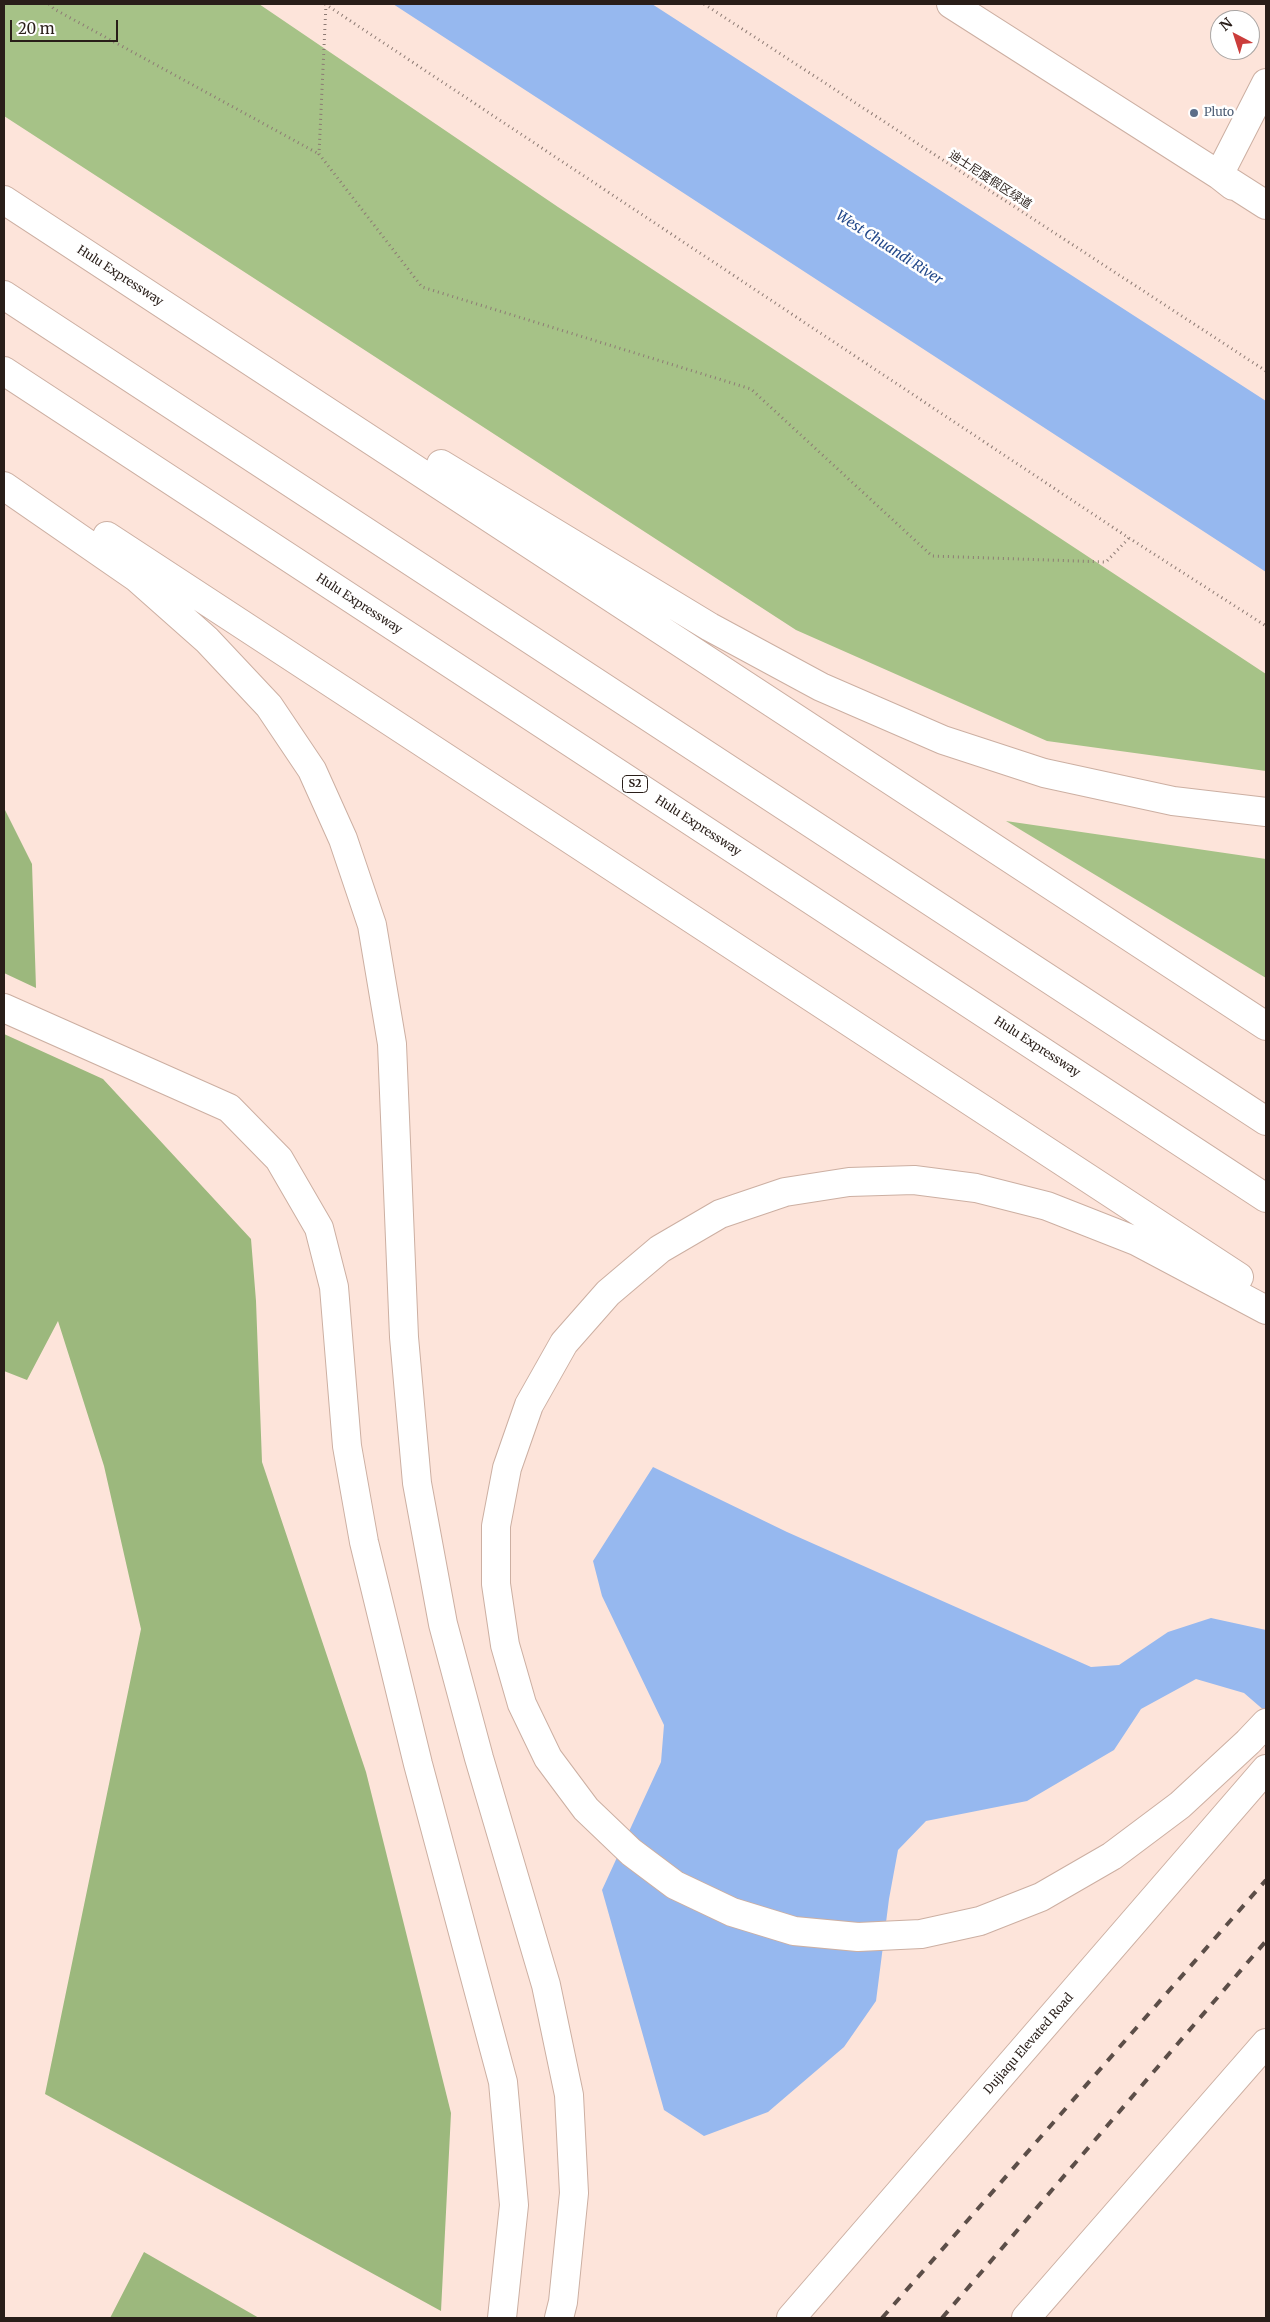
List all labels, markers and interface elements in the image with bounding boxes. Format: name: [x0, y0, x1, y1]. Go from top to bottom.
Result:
scale bar: [12, 10, 120, 42]
north arrow: [1210, 10, 1260, 60]
text: N: [1216, 14, 1236, 35]
text: 20 m: [18, 19, 55, 38]
place label: Pluto: [1204, 106, 1234, 120]
marker: Pluto: [1188, 107, 1200, 119]
street label: 迪士尼度假区绿道: [946, 148, 1034, 212]
water label: West Chuandi River: [833, 207, 945, 289]
street label: Hulu Expressway: [74, 243, 166, 309]
street label: Hulu Expressway: [313, 571, 405, 637]
road number: S2: [622, 776, 648, 792]
street label: Hulu Expressway: [652, 793, 744, 859]
street label: Hulu Expressway: [991, 1014, 1083, 1080]
street label: Dujiaqu Elevated Road: [981, 1991, 1077, 2097]

